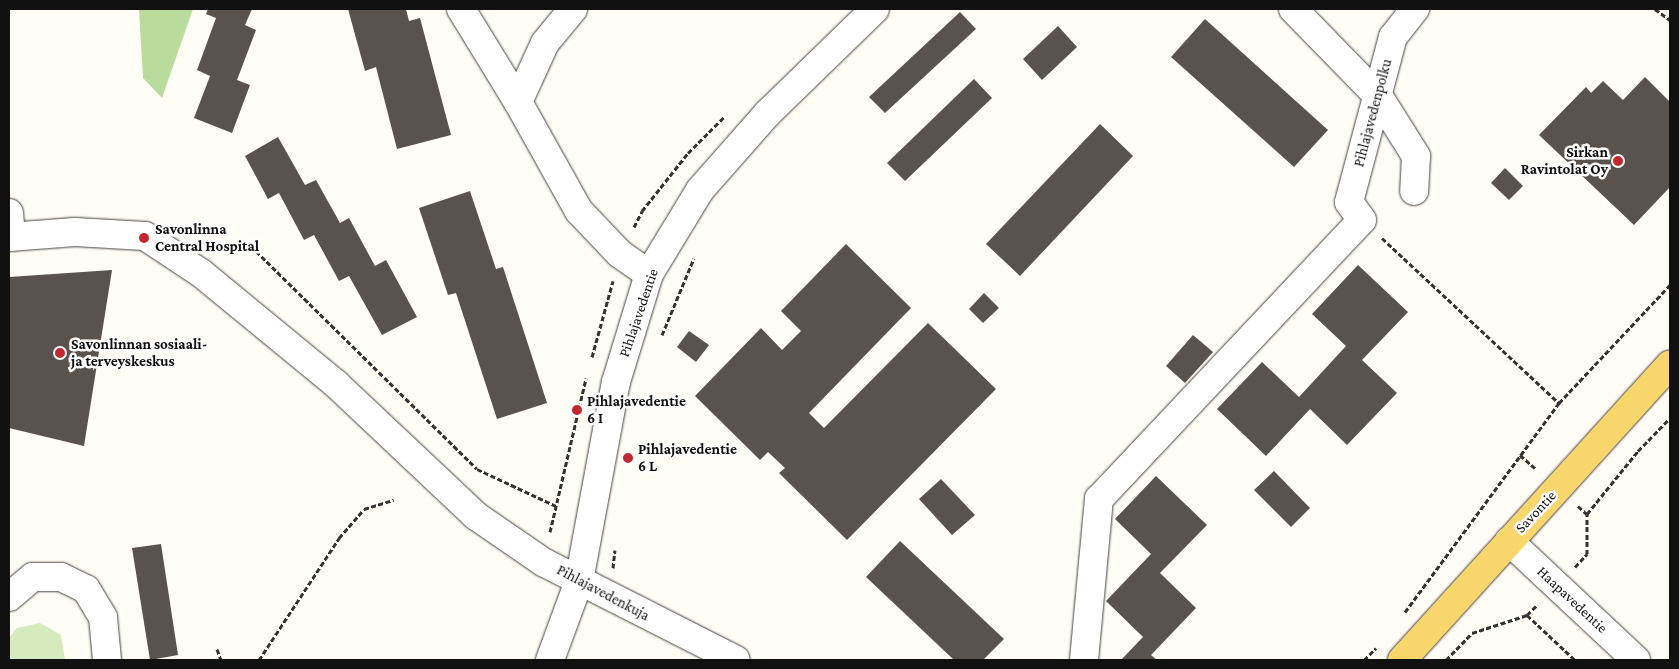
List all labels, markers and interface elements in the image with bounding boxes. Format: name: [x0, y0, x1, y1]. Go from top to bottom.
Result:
street label: Pihlajavedenpolku: [1350, 57, 1396, 169]
place label: Sirkan Ravintolat Oy: [1521, 143, 1608, 178]
marker: Sirkan Ravintolat Oy: [1612, 155, 1624, 167]
place label: Savonlinna Central Hospital: [155, 220, 259, 255]
marker: Savonlinna Central Hospital: [137, 231, 151, 245]
street label: Pihlajavedentie: [615, 266, 663, 360]
place label: Savonlinnan sosiaali- ja terveyskeskus: [71, 335, 207, 370]
marker: Savonlinnan sosiaali- ja terveyskeskus: [53, 346, 67, 360]
place label: Pihlajavedentie 6 I: [587, 392, 686, 427]
marker: Pihlajavedentie 6 I: [571, 404, 583, 416]
place label: Pihlajavedentie 6 L: [638, 440, 737, 475]
marker: Pihlajavedentie 6 L: [622, 452, 634, 464]
street label: Savontie: [1512, 487, 1560, 537]
street label: Pihlajavedenkuja: [554, 561, 652, 625]
street label: Haapavedentie: [1533, 563, 1611, 637]

